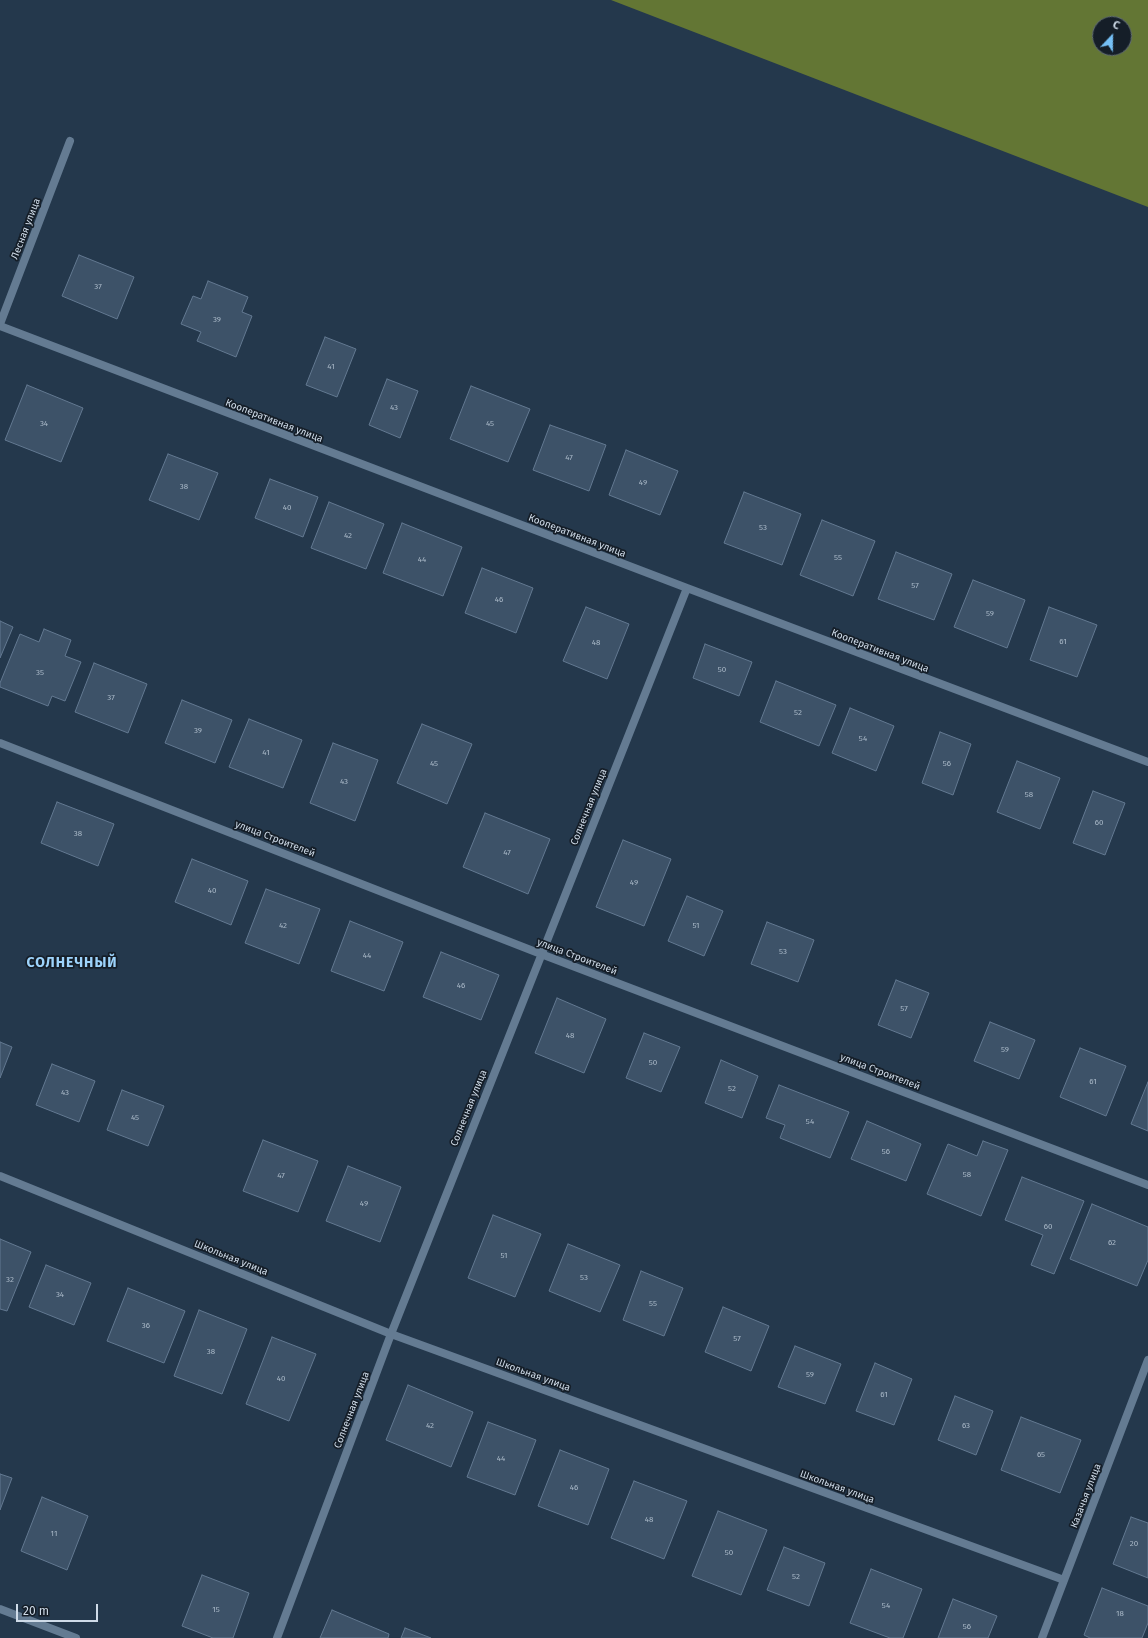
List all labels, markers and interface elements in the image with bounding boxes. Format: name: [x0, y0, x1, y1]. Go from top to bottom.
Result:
north arrow: [1092, 16, 1132, 56]
text: С: [1111, 18, 1122, 33]
street label: Лесная улица: [9, 197, 43, 261]
house number: 37: [94, 282, 102, 292]
house number: 39: [213, 315, 221, 325]
house number: 41: [327, 362, 335, 372]
street label: Кооперативная улица: [224, 397, 324, 445]
house number: 43: [390, 403, 398, 413]
house number: 34: [40, 419, 48, 429]
house number: 45: [486, 419, 494, 429]
house number: 47: [565, 453, 573, 463]
house number: 49: [639, 478, 647, 488]
house number: 38: [180, 482, 188, 492]
house number: 40: [283, 503, 291, 513]
street label: Кооперативная улица: [527, 512, 627, 560]
house number: 53: [759, 523, 767, 533]
house number: 42: [344, 531, 352, 541]
house number: 55: [834, 553, 842, 563]
house number: 44: [418, 555, 426, 565]
house number: 57: [911, 581, 919, 591]
house number: 46: [495, 595, 503, 605]
house number: 59: [986, 609, 994, 619]
street label: Кооперативная улица: [830, 627, 930, 675]
house number: 61: [1059, 637, 1067, 647]
house number: 48: [592, 638, 600, 648]
house number: 50: [718, 665, 726, 675]
house number: 35: [36, 668, 44, 678]
house number: 37: [107, 693, 115, 703]
house number: 52: [794, 708, 802, 718]
house number: 39: [194, 726, 202, 736]
house number: 54: [859, 734, 867, 744]
house number: 41: [262, 748, 270, 758]
house number: 45: [430, 759, 438, 769]
house number: 56: [943, 759, 951, 769]
street label: Солнечная улица: [568, 767, 610, 847]
house number: 43: [340, 777, 348, 787]
house number: 58: [1025, 790, 1033, 800]
street label: улица Строителей: [233, 818, 317, 860]
house number: 60: [1095, 818, 1103, 828]
house number: 38: [74, 829, 82, 839]
house number: 47: [503, 848, 511, 858]
house number: 49: [630, 878, 638, 888]
house number: 40: [208, 886, 216, 896]
house number: 42: [279, 921, 287, 931]
house number: 51: [692, 921, 700, 931]
street label: улица Строителей: [535, 936, 619, 978]
house number: 53: [779, 947, 787, 957]
house number: 44: [363, 951, 371, 961]
district label: СОЛНЕЧНЫЙ: [26, 955, 118, 971]
house number: 46: [457, 981, 465, 991]
house number: 57: [900, 1004, 908, 1014]
house number: 48: [566, 1031, 574, 1041]
house number: 59: [1001, 1045, 1009, 1055]
street label: улица Строителей: [838, 1051, 922, 1093]
house number: 50: [649, 1058, 657, 1068]
street label: Солнечная улица: [448, 1068, 490, 1148]
house number: 61: [1089, 1077, 1097, 1087]
house number: 52: [728, 1084, 736, 1094]
house number: 43: [61, 1088, 69, 1098]
house number: 45: [131, 1113, 139, 1123]
house number: 54: [806, 1117, 814, 1127]
house number: 56: [882, 1147, 890, 1157]
house number: 58: [963, 1170, 971, 1180]
house number: 47: [277, 1171, 285, 1181]
house number: 49: [360, 1199, 368, 1209]
house number: 60: [1044, 1222, 1052, 1232]
street label: Школьная улица: [192, 1238, 270, 1278]
house number: 62: [1108, 1238, 1116, 1248]
house number: 51: [500, 1251, 508, 1261]
house number: 53: [580, 1273, 588, 1283]
house number: 32: [6, 1275, 14, 1285]
house number: 34: [56, 1290, 64, 1300]
house number: 55: [649, 1299, 657, 1309]
house number: 36: [142, 1321, 150, 1331]
house number: 57: [733, 1334, 741, 1344]
house number: 38: [207, 1347, 215, 1357]
street label: Школьная улица: [494, 1356, 572, 1394]
street label: Солнечная улица: [332, 1370, 372, 1450]
house number: 59: [806, 1370, 814, 1380]
house number: 40: [277, 1374, 285, 1384]
house number: 61: [880, 1390, 888, 1400]
house number: 42: [426, 1421, 434, 1431]
house number: 63: [962, 1421, 970, 1431]
house number: 65: [1037, 1450, 1045, 1460]
house number: 44: [497, 1454, 505, 1464]
street label: Казачья улица: [1068, 1462, 1104, 1530]
street label: Школьная улица: [798, 1468, 876, 1506]
house number: 46: [570, 1483, 578, 1493]
house number: 48: [645, 1515, 653, 1525]
house number: 11: [51, 1529, 57, 1539]
house number: 20: [1130, 1539, 1138, 1549]
house number: 50: [725, 1548, 733, 1558]
house number: 52: [792, 1572, 800, 1582]
scale bar: [18, 1596, 100, 1622]
house number: 54: [882, 1601, 890, 1611]
text: 20 m: [23, 1604, 49, 1618]
house number: 15: [212, 1605, 220, 1615]
house number: 18: [1116, 1609, 1124, 1619]
house number: 56: [963, 1622, 971, 1632]

